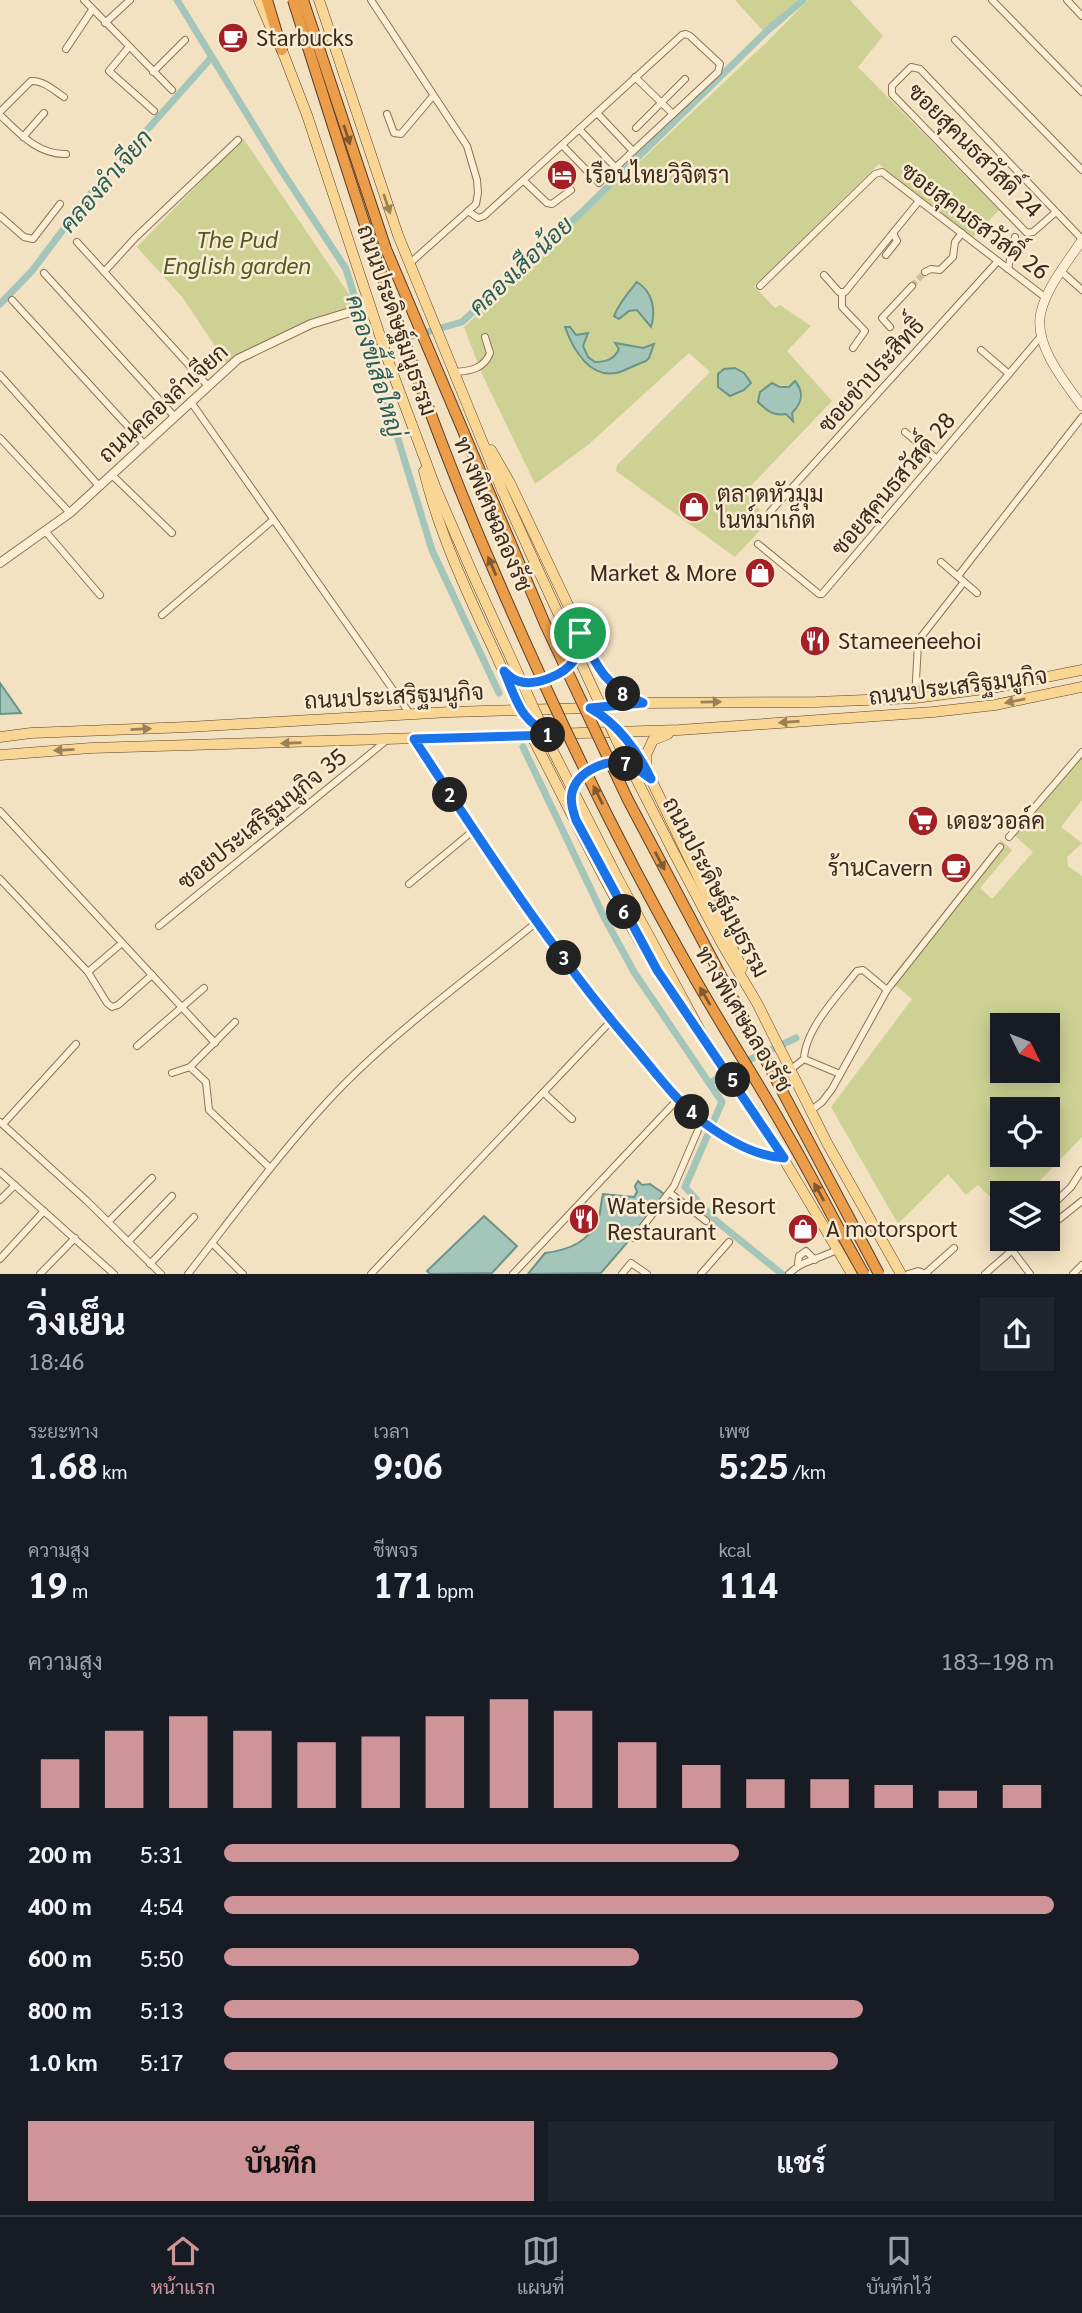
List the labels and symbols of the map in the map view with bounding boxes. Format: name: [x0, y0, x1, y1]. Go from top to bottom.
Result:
cafe icon: Starbucks: [216, 21, 250, 55]
place label: Starbucks: [256, 21, 354, 51]
street label: ซอยสุคนธสวัสดิ์ 24: [901, 72, 1053, 224]
water label: คลองลำเจียก: [51, 121, 158, 238]
one-way arrow: [342, 124, 353, 145]
street label: ซอยสุคนธสวัสดิ์ 26: [894, 150, 1059, 287]
hotel icon: เรือนไทยวิจิตรา: [545, 158, 579, 192]
place label: เรือนไทยวิจิตรา: [585, 158, 729, 188]
one-way arrow: [382, 194, 393, 215]
water label: คลองเสือน้อย: [460, 208, 579, 321]
street label: ถนนประดิษฐ์มนูธรรม: [348, 220, 446, 420]
park label: The Pud English garden: [163, 223, 311, 279]
water label: คลองขี้เสือใหญ่: [340, 289, 418, 442]
street label: ซอยขำประสิทธิ์: [806, 306, 929, 438]
street label: ถนนคลองลำเจียก: [90, 335, 233, 468]
street label: ซอยสุคนธสวัสดิ์ 28: [819, 402, 963, 563]
street label: ทางพิเศษฉลองรัช: [449, 431, 541, 595]
place label: ตลาดหัวมุม ไนท์มาเก็ต: [715, 477, 824, 533]
shop icon: ตลาดหัวมุม ไนท์มาเก็ต: [677, 490, 711, 524]
one-way arrow: [486, 556, 497, 577]
place label: Market & More: [590, 556, 737, 586]
shop icon: Market & More: [743, 556, 777, 590]
pin: [550, 603, 610, 663]
restaurant icon: Stameeneehoi: [798, 624, 832, 658]
place label: Stameeneehoi: [838, 624, 982, 654]
street label: ถนนประเสริฐมนูกิจ: [867, 658, 1049, 714]
street label: ถนนประเสริฐมนูกิจ: [303, 674, 485, 718]
pin: 8: [606, 676, 640, 712]
one-way arrow: [1004, 695, 1026, 706]
one-way arrow: [700, 697, 722, 708]
one-way arrow: [778, 717, 800, 728]
pin: 1: [530, 718, 566, 752]
one-way arrow: [131, 724, 153, 735]
one-way arrow: [280, 738, 302, 749]
street label: ซอยประเสริฐมนูกิจ 35: [170, 740, 354, 898]
one-way arrow: [52, 745, 74, 756]
pin: 7: [608, 746, 644, 782]
pin: 2: [433, 778, 468, 812]
one-way arrow: [592, 785, 603, 805]
street label: ถนนประดิษฐ์มนูธรรม: [654, 791, 778, 983]
supermarket icon: เดอะวอล์ค: [906, 804, 940, 838]
place label: เดอะวอล์ค: [946, 804, 1045, 834]
one-way arrow: [654, 851, 666, 870]
place label: ร้านCavern: [828, 851, 933, 881]
cafe icon: ร้านCavern: [939, 851, 973, 885]
pin: 6: [606, 894, 642, 930]
street label: ทางพิเศษฉลองรัช: [690, 939, 801, 1097]
pin: 3: [546, 940, 582, 976]
one-way arrow: [699, 986, 711, 1005]
north arrow: [990, 1013, 1060, 1083]
pin: 5: [716, 1062, 750, 1098]
pin: 4: [674, 1094, 710, 1130]
one-way arrow: [813, 1183, 825, 1202]
place label: Waterside Resort Restaurant: [607, 1189, 776, 1245]
restaurant icon: Waterside Resort Restaurant: [567, 1202, 601, 1236]
shop icon: A motorsport: [786, 1212, 820, 1246]
place label: A motorsport: [826, 1212, 958, 1242]

